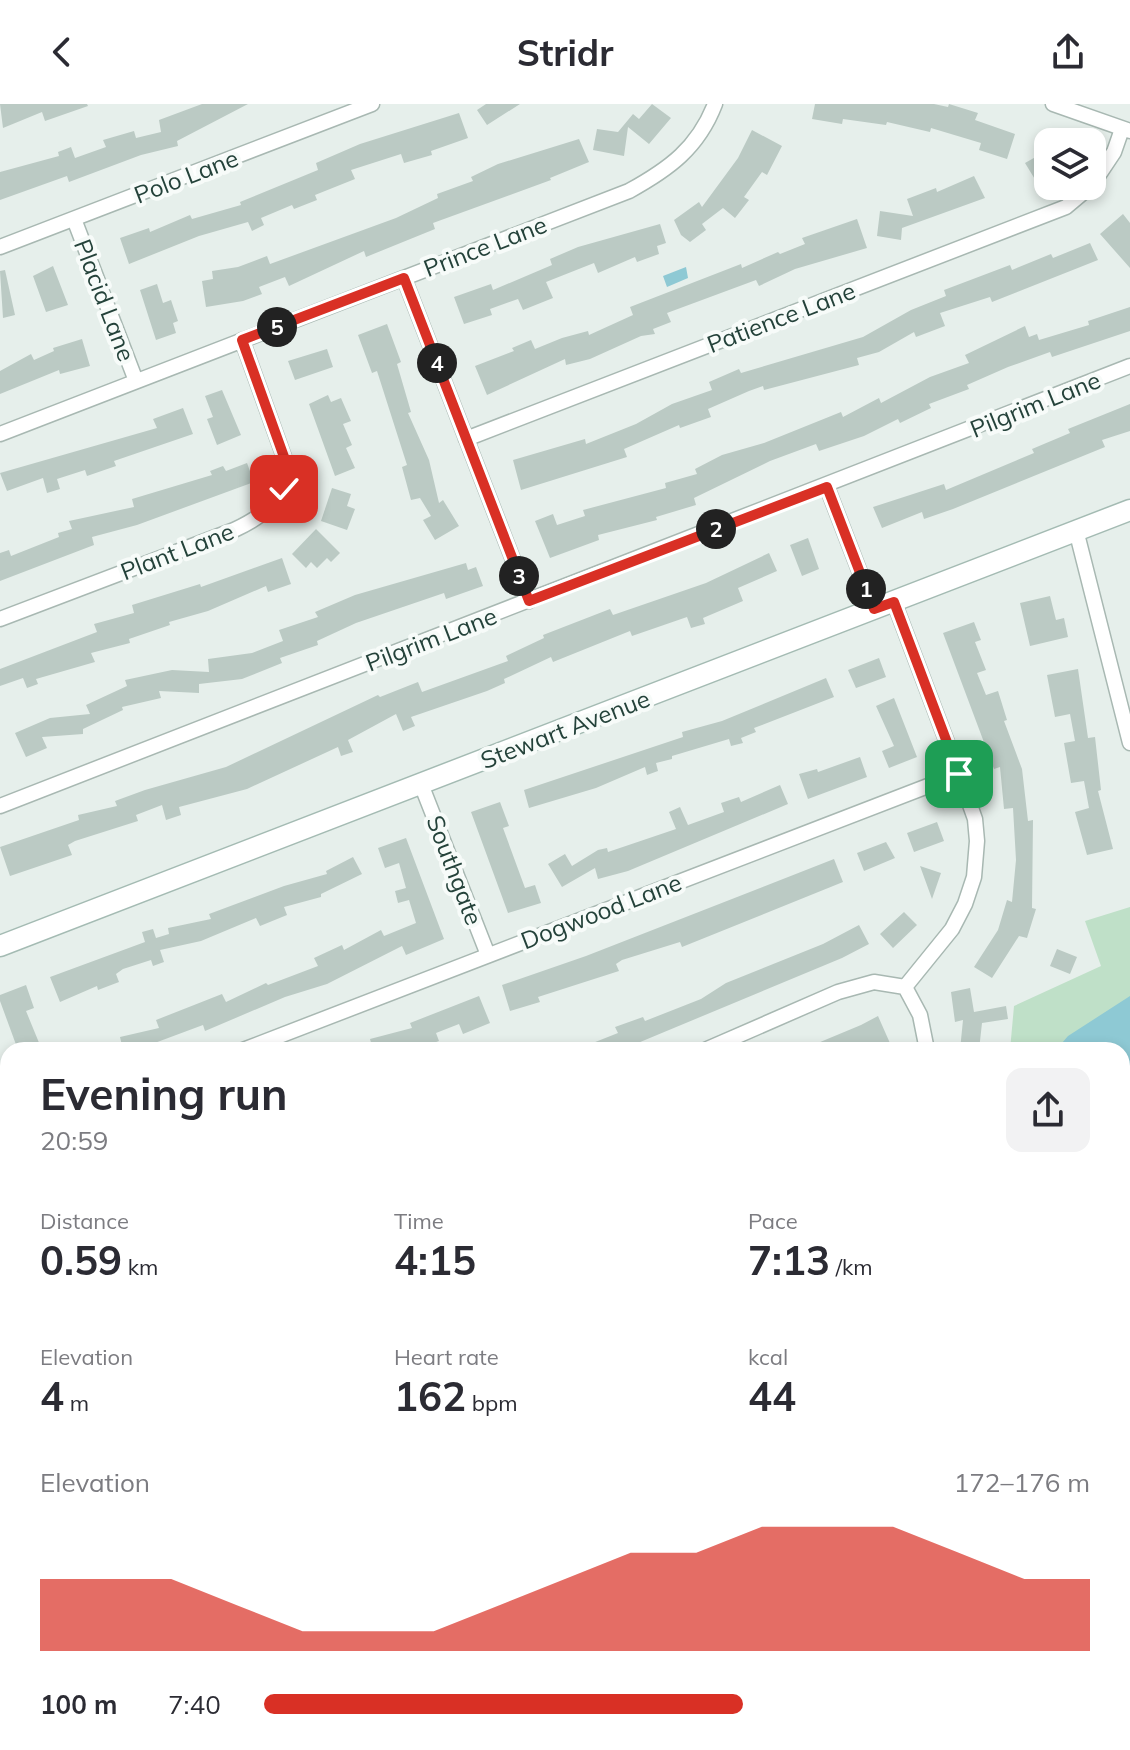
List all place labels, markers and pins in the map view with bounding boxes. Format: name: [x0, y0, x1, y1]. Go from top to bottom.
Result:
pin: 5: [257, 307, 297, 347]
pin: 4: [417, 343, 457, 383]
pin: [250, 455, 318, 523]
pin: 2: [696, 509, 736, 549]
pin: 3: [499, 556, 539, 596]
pin: 1: [846, 569, 886, 609]
pin: [925, 740, 993, 808]

